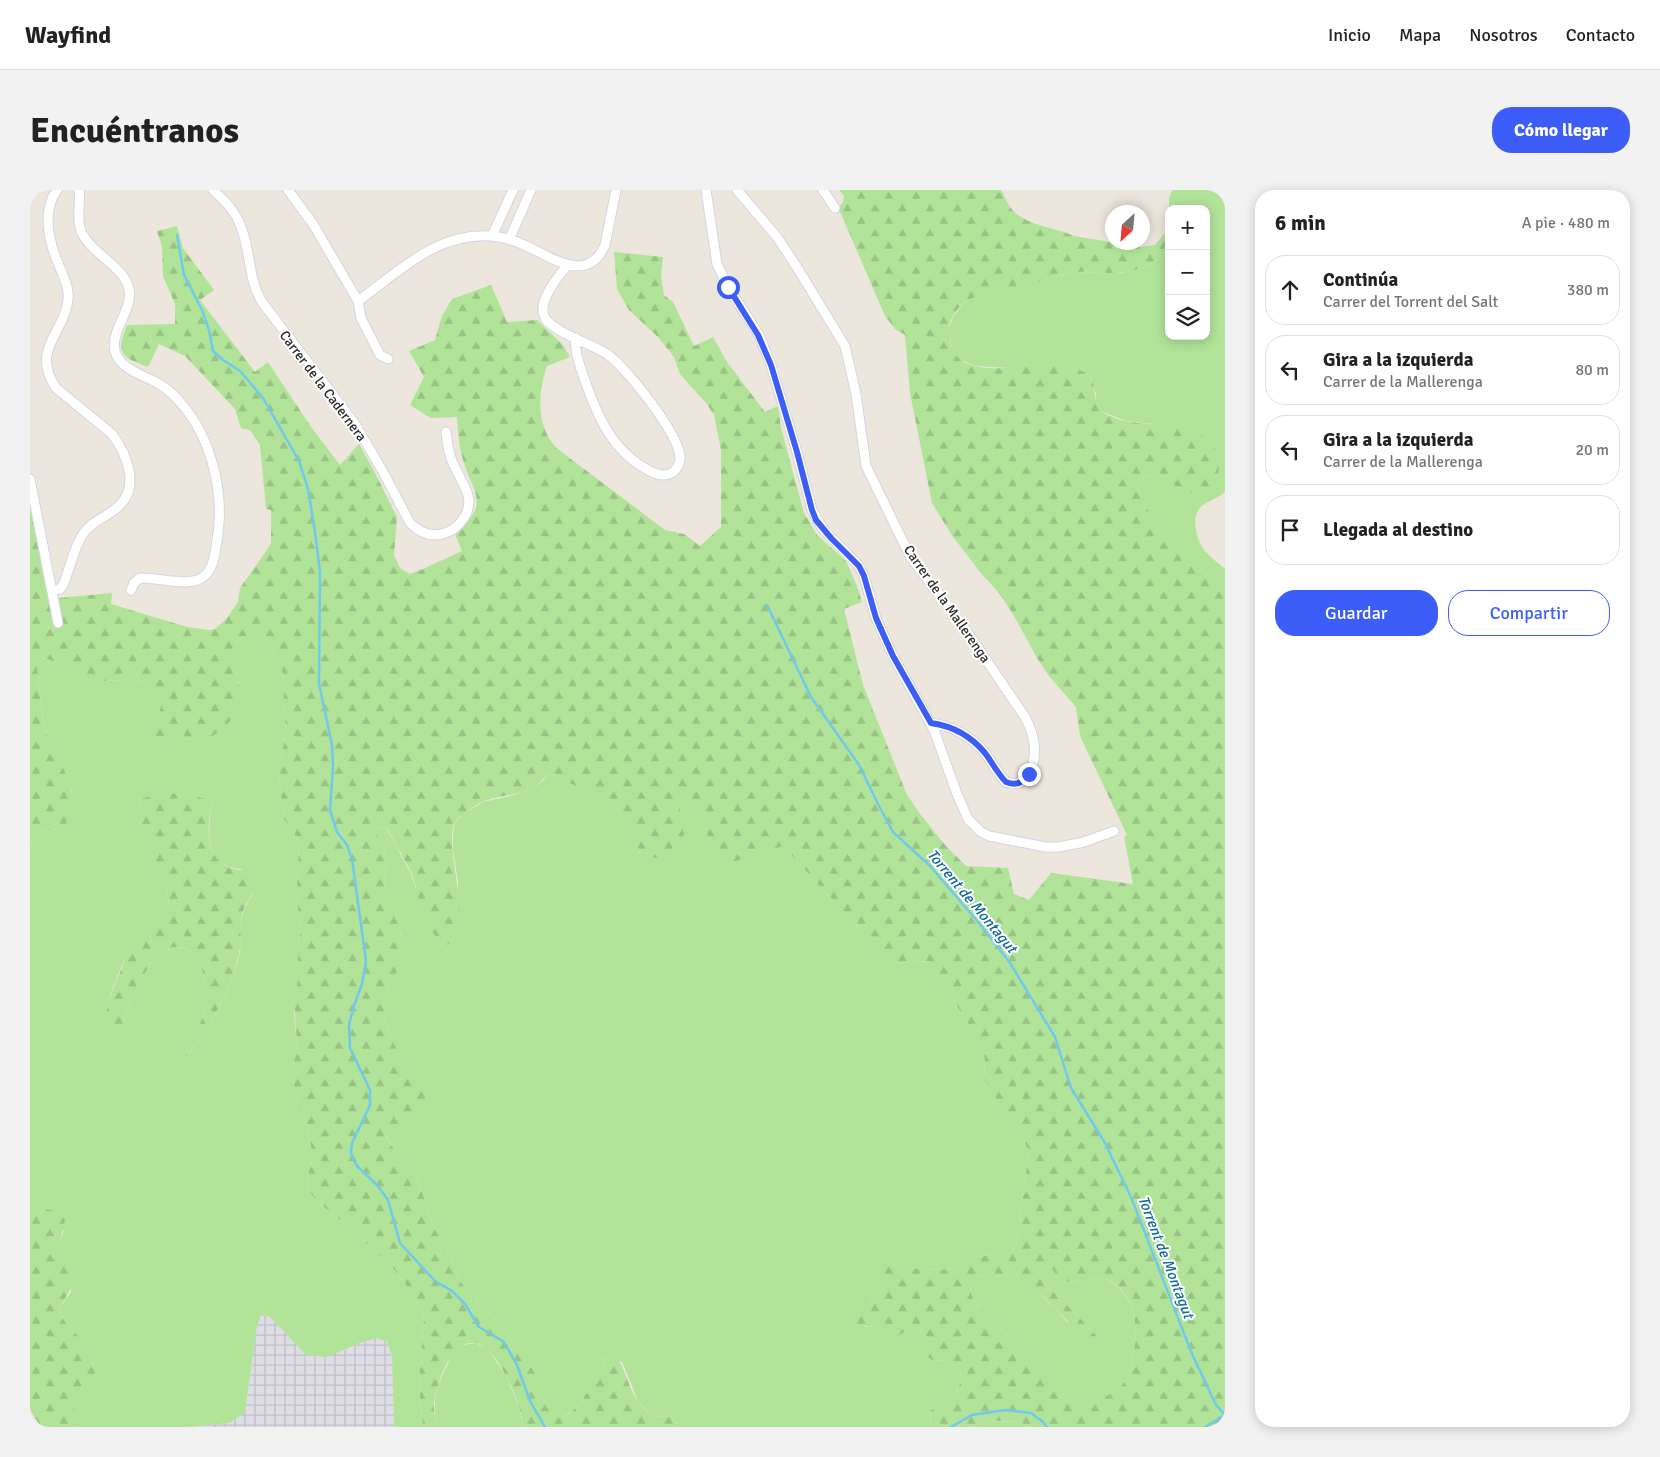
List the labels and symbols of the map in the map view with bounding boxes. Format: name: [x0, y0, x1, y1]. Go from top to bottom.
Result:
north arrow: [1105, 205, 1150, 250]
route start: [717, 276, 740, 299]
street label: Carrer de la Cadernera: [276, 327, 370, 445]
street label: Carrer de la Mallerenga: [900, 542, 994, 666]
route end: [1018, 763, 1041, 786]
water label: Torrent de Montagut: [923, 845, 1022, 958]
water label: Torrent de Montagut: [1134, 1193, 1198, 1323]

